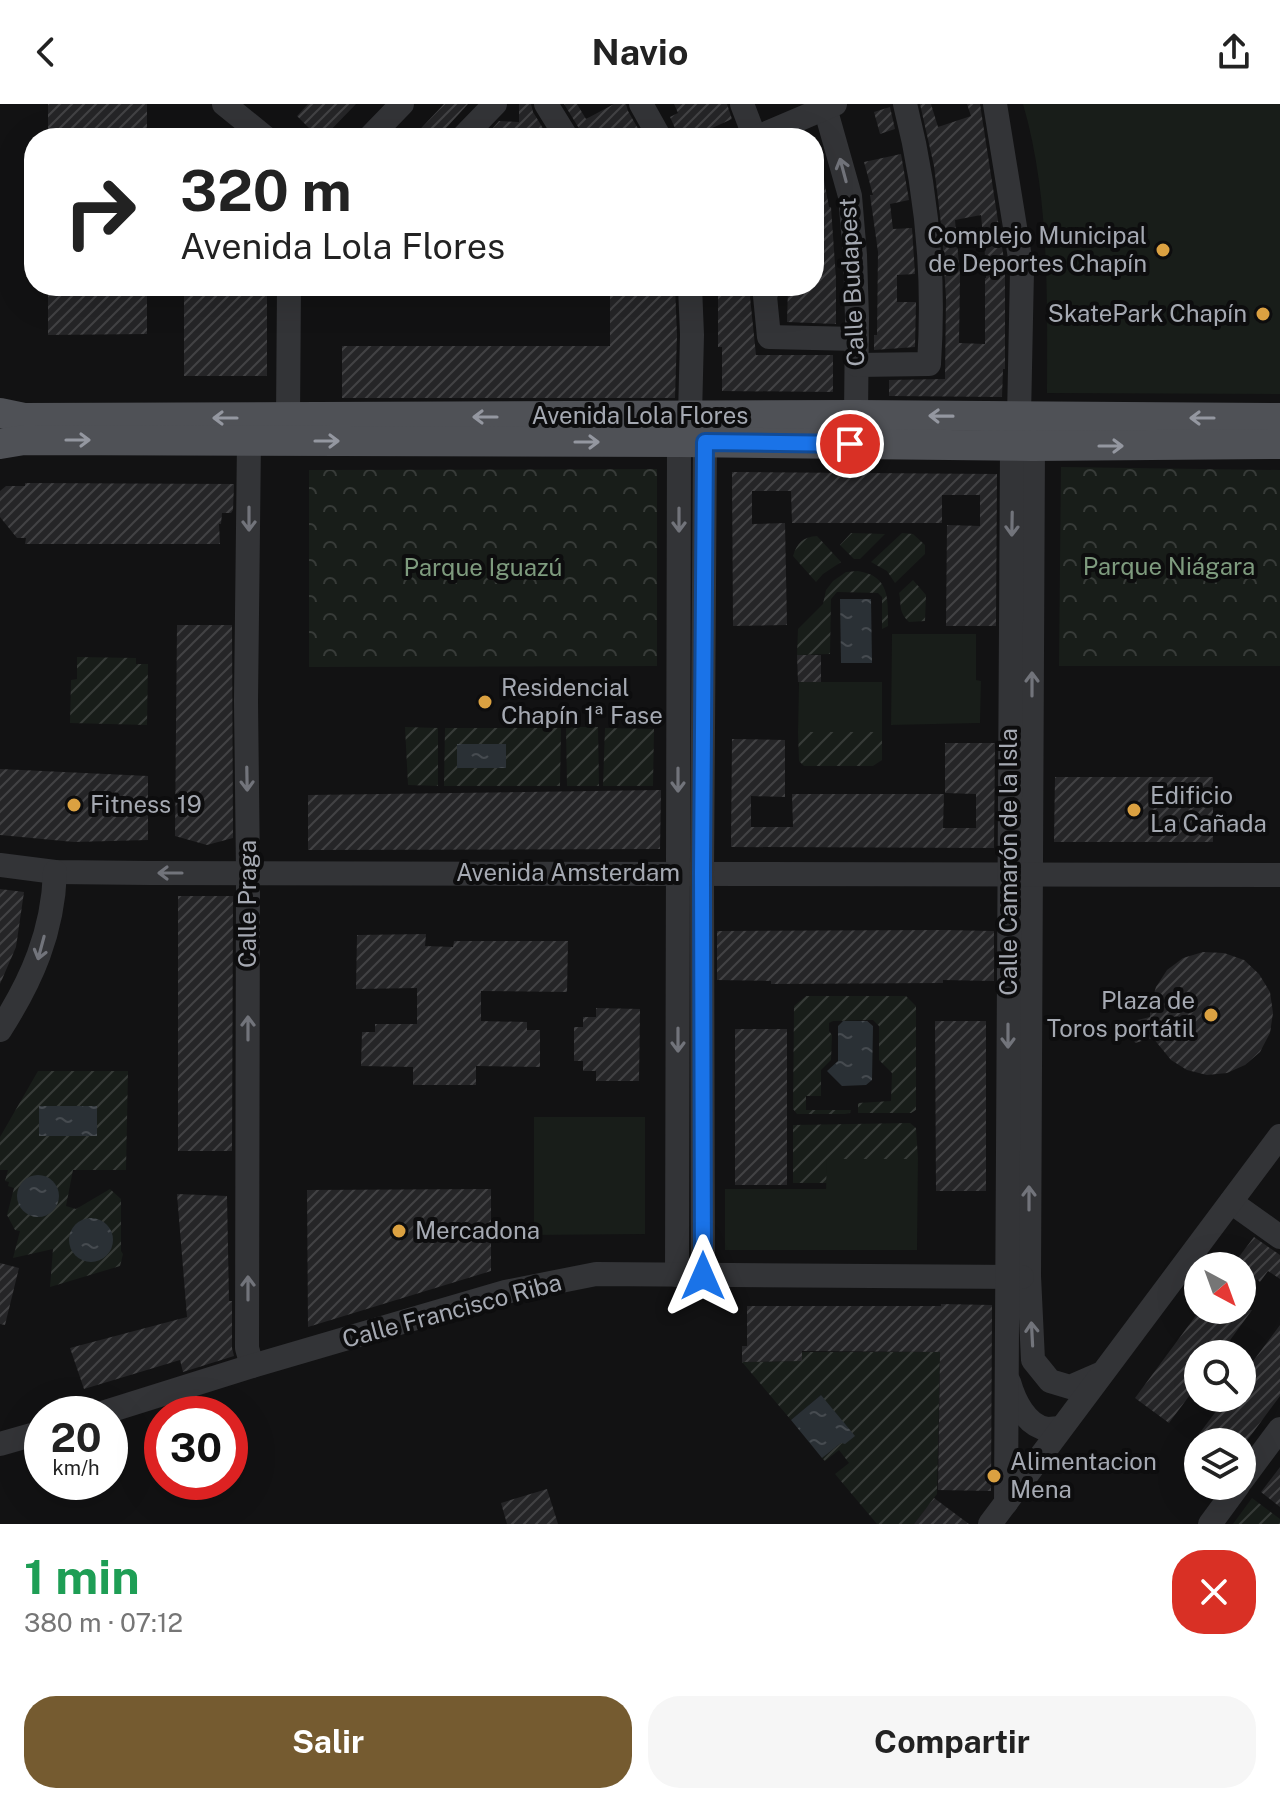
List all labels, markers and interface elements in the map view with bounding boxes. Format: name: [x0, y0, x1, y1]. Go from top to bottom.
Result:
icon: back: [24, 30, 68, 74]
icon: share: [1212, 30, 1256, 74]
text: Navio: [592, 31, 688, 73]
text: 320 m: [180, 158, 352, 224]
one-way arrow: [834, 158, 849, 184]
icon: right: [48, 160, 152, 264]
street label: Calle Budapest: [833, 197, 869, 367]
place label: Complejo Municipal de Deportes Chapín: [927, 221, 1147, 277]
text: Avenida Lola Flores: [180, 225, 505, 267]
marker: Complejo Municipal de Deportes Chapín: [1154, 241, 1172, 259]
place label: SkatePark Chapín: [1048, 299, 1247, 327]
marker: SkatePark Chapín: [1254, 305, 1272, 323]
street label: Avenida Lola Flores: [532, 401, 748, 429]
one-way arrow: [928, 408, 955, 424]
one-way arrow: [472, 409, 499, 425]
one-way arrow: [212, 410, 239, 426]
pin: [816, 410, 884, 478]
one-way arrow: [1189, 410, 1216, 426]
icon: arrive: [828, 422, 872, 466]
one-way arrow: [64, 432, 91, 448]
one-way arrow: [313, 433, 340, 449]
one-way arrow: [573, 434, 600, 450]
one-way arrow: [1097, 438, 1124, 453]
one-way arrow: [241, 505, 257, 532]
one-way arrow: [671, 506, 687, 533]
one-way arrow: [1004, 510, 1020, 537]
park label: Parque Niágara: [1083, 552, 1255, 580]
park label: Parque Iguazú: [404, 553, 562, 581]
one-way arrow: [1024, 671, 1040, 698]
place label: Residencial Chapín 1ª Fase: [501, 673, 663, 729]
marker: Residencial Chapín 1ª Fase: [476, 693, 494, 711]
street label: Calle Camarón de la Isla: [994, 728, 1022, 996]
one-way arrow: [239, 765, 255, 792]
one-way arrow: [670, 766, 686, 793]
place label: Edificio La Cañada: [1150, 781, 1267, 837]
place label: Fitness 19: [90, 790, 202, 818]
marker: Fitness 19: [65, 796, 83, 814]
marker: Edificio La Cañada: [1125, 801, 1143, 819]
street label: Calle Praga: [233, 840, 261, 968]
street label: Avenida Amsterdam: [456, 858, 680, 886]
one-way arrow: [157, 865, 184, 881]
one-way arrow: [32, 934, 47, 960]
place label: Plaza de Toros portátil: [1047, 986, 1195, 1042]
marker: Plaza de Toros portátil: [1202, 1006, 1220, 1024]
one-way arrow: [240, 1015, 256, 1042]
one-way arrow: [1000, 1022, 1016, 1049]
one-way arrow: [670, 1026, 686, 1053]
one-way arrow: [1021, 1185, 1037, 1212]
place label: Mercadona: [415, 1216, 540, 1244]
marker: Mercadona: [390, 1222, 408, 1240]
position arrow: [661, 1234, 745, 1318]
north arrow: [1184, 1252, 1256, 1324]
map controls: [1184, 1252, 1256, 1500]
street label: Calle Francisco Riba: [339, 1267, 564, 1353]
one-way arrow: [240, 1275, 256, 1302]
one-way arrow: [1024, 1321, 1039, 1348]
button: search: [1184, 1340, 1256, 1412]
speed limit sign: 30: [144, 1396, 248, 1500]
text: 20: [50, 1414, 102, 1461]
button: layers: [1184, 1428, 1256, 1500]
place label: Alimentacion Mena: [1010, 1447, 1157, 1503]
text: km/h: [52, 1456, 100, 1480]
marker: Alimentacion Mena: [985, 1467, 1003, 1485]
text: 1 min: [24, 1548, 140, 1605]
button: close: [1172, 1550, 1256, 1634]
text: 380 m · 07:12: [24, 1607, 183, 1638]
button: Salir: [24, 1696, 632, 1788]
button: Compartir: [648, 1696, 1256, 1788]

